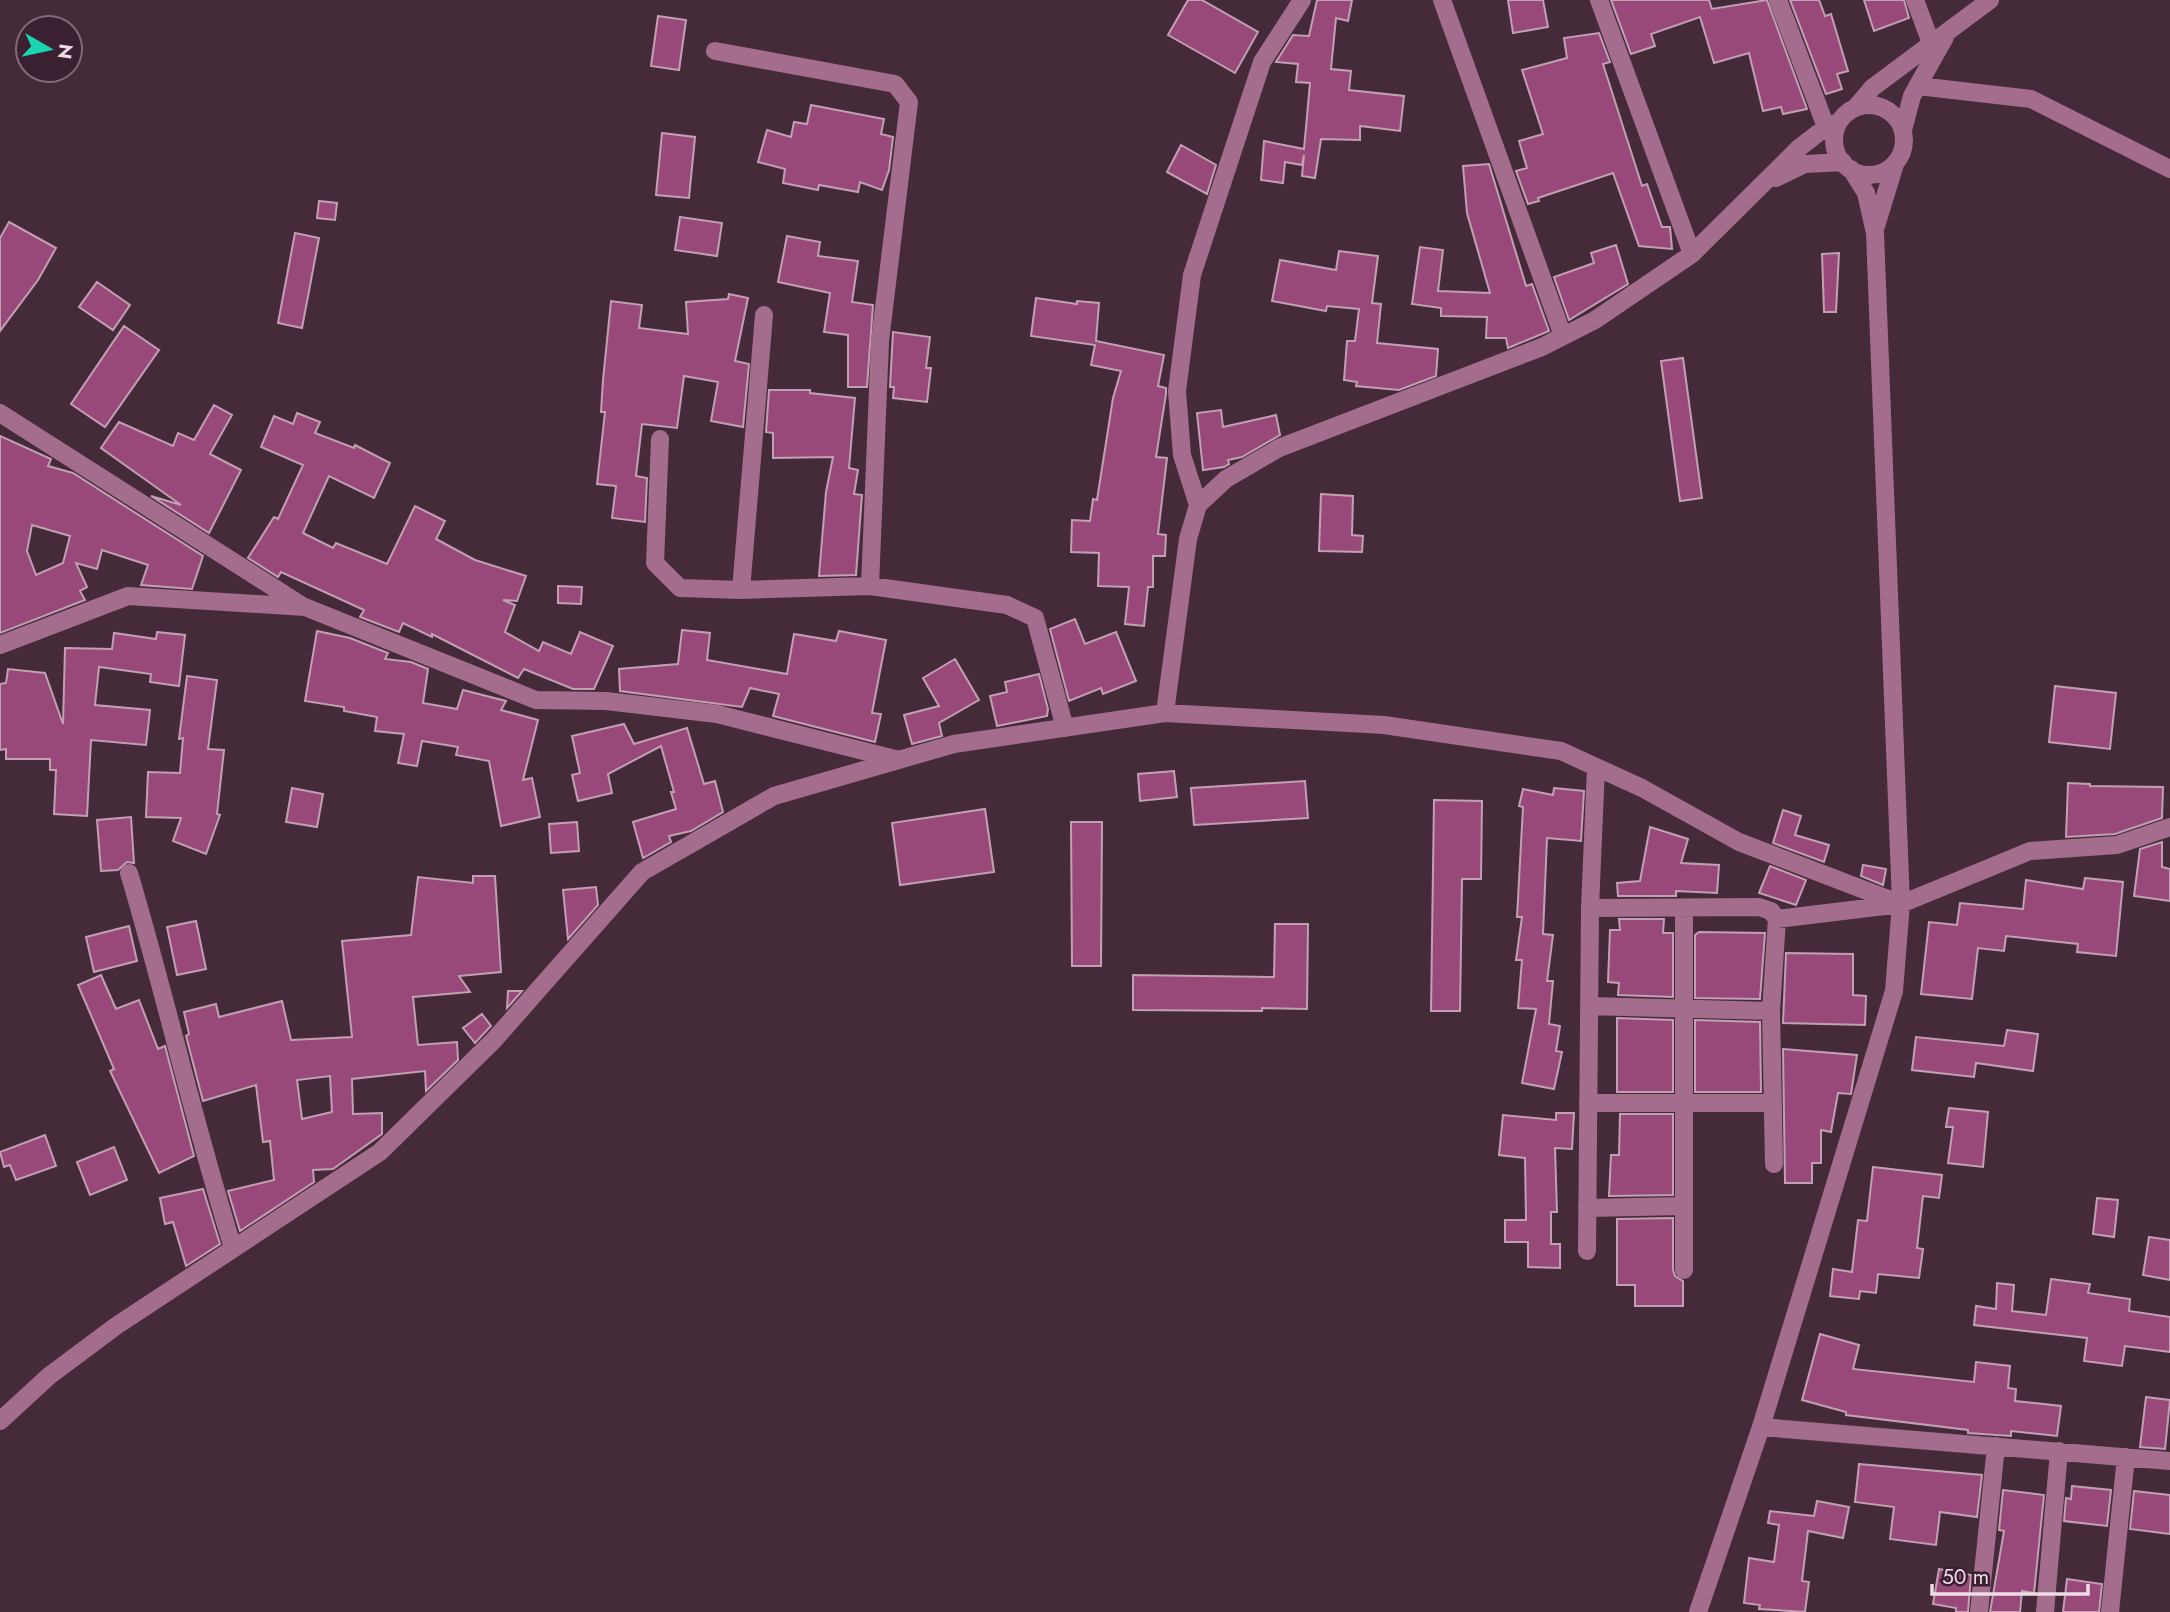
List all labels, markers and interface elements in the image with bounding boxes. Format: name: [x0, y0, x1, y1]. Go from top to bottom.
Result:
north arrow: [14, 14, 84, 84]
text: N: [51, 42, 80, 61]
scale bar: [1932, 1552, 2088, 1596]
text: 50 m: [1942, 1562, 1989, 1592]

